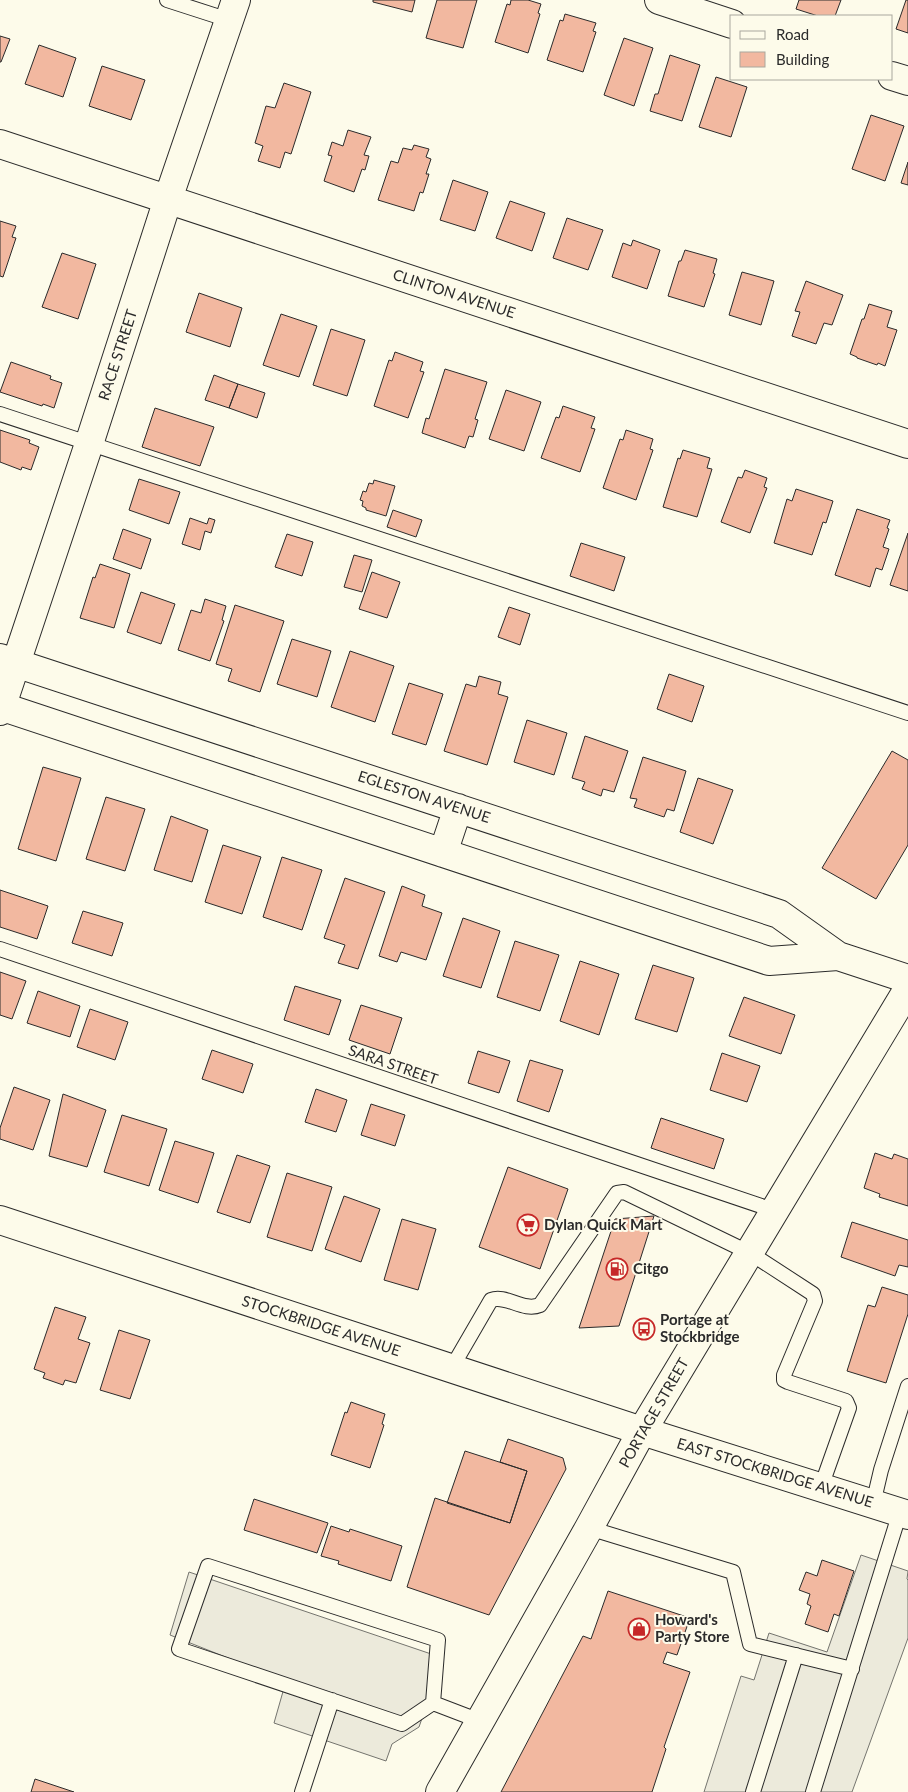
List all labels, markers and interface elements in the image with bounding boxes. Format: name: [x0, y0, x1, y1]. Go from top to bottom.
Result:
legend: [730, 15, 893, 80]
text: Road: [776, 25, 809, 43]
text: Building: [776, 50, 829, 68]
street label: CLINTON AVENUE: [391, 265, 518, 321]
street label: RACE STREET: [94, 307, 140, 402]
street label: EGLESTON AVENUE: [356, 766, 493, 826]
street label: SARA STREET: [346, 1040, 441, 1088]
supermarket icon: Dylan Quick Mart: [516, 1213, 540, 1237]
place label: Dylan Quick Mart: [544, 1215, 663, 1233]
fuel station icon: Citgo: [605, 1257, 629, 1281]
place label: Citgo: [633, 1259, 669, 1277]
street label: STOCKBRIDGE AVENUE: [240, 1291, 403, 1359]
place label: Portage at Stockbridge: [660, 1310, 740, 1345]
bus stop icon: Portage at Stockbridge: [632, 1317, 656, 1341]
street label: PORTAGE STREET: [614, 1354, 692, 1471]
street label: EAST STOCKBRIDGE AVENUE: [675, 1434, 876, 1511]
place label: Howard's Party Store: [655, 1610, 729, 1645]
shop icon: Howard's Party Store: [627, 1617, 651, 1641]

